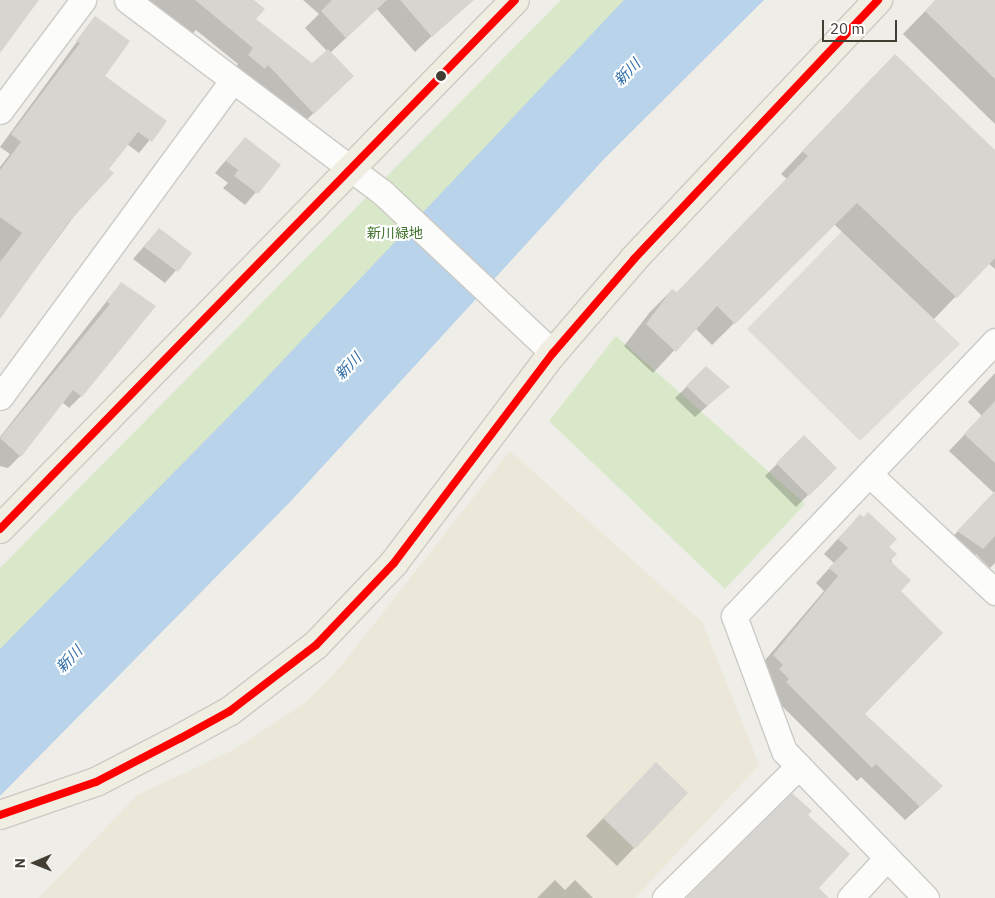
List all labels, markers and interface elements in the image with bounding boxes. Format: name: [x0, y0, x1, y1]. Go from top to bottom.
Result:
scale bar: [825, 10, 900, 42]
text: 20 m: [830, 19, 865, 38]
water label: 新川: [610, 55, 644, 89]
unlabelled marker: [436, 71, 446, 81]
park label: 新川緑地: [367, 225, 423, 241]
water label: 新川: [331, 349, 365, 383]
water label: 新川: [52, 642, 86, 676]
north arrow: [10, 838, 60, 888]
text: N: [11, 858, 29, 868]

